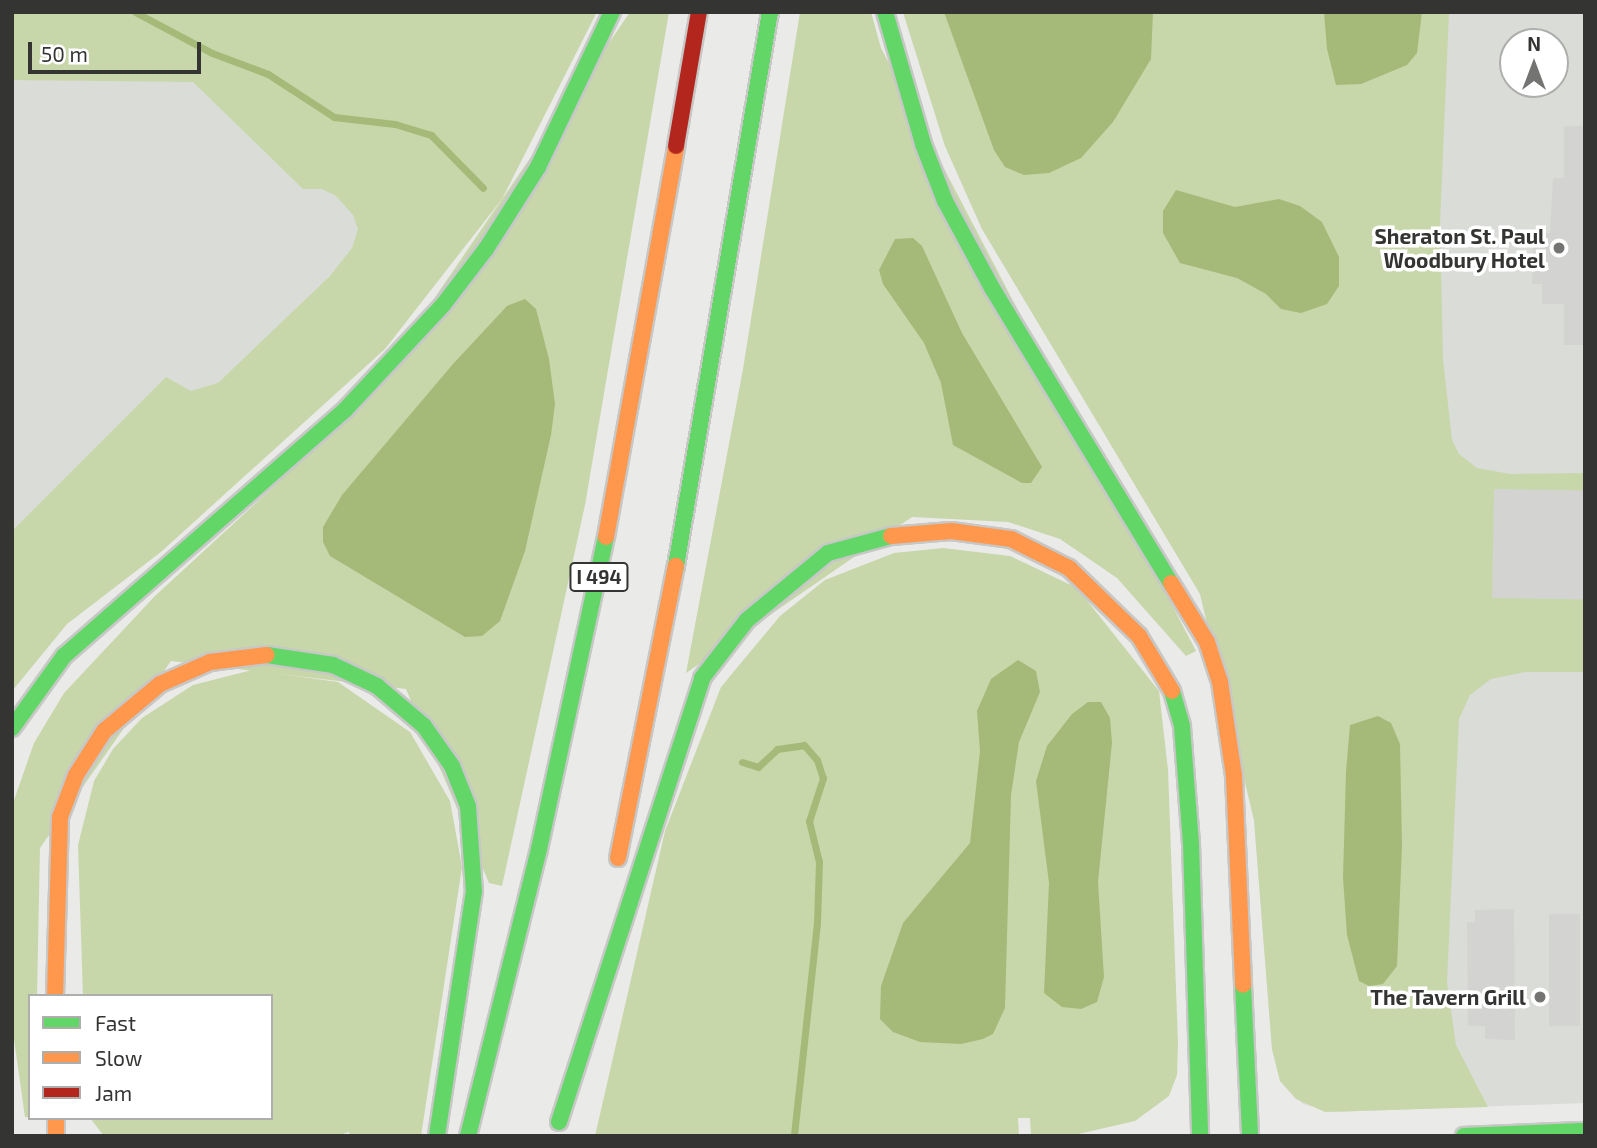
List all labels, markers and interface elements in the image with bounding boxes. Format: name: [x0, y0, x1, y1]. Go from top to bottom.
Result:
scale bar: [32, 28, 205, 72]
north arrow: [1499, 28, 1569, 98]
text: N: [1527, 32, 1541, 55]
text: 50 m: [41, 41, 88, 66]
place label: Sheraton St. Paul Woodbury Hotel: [1374, 223, 1545, 273]
marker: Sheraton St. Paul Woodbury Hotel: [1551, 240, 1567, 256]
road number: I 494: [569, 562, 629, 592]
place label: The Tavern Grill: [1370, 984, 1526, 1010]
marker: The Tavern Grill: [1532, 989, 1548, 1005]
legend: [28, 994, 273, 1120]
text: Fast: [95, 1010, 136, 1035]
text: Slow: [95, 1045, 142, 1070]
text: Jam: [95, 1080, 132, 1105]

